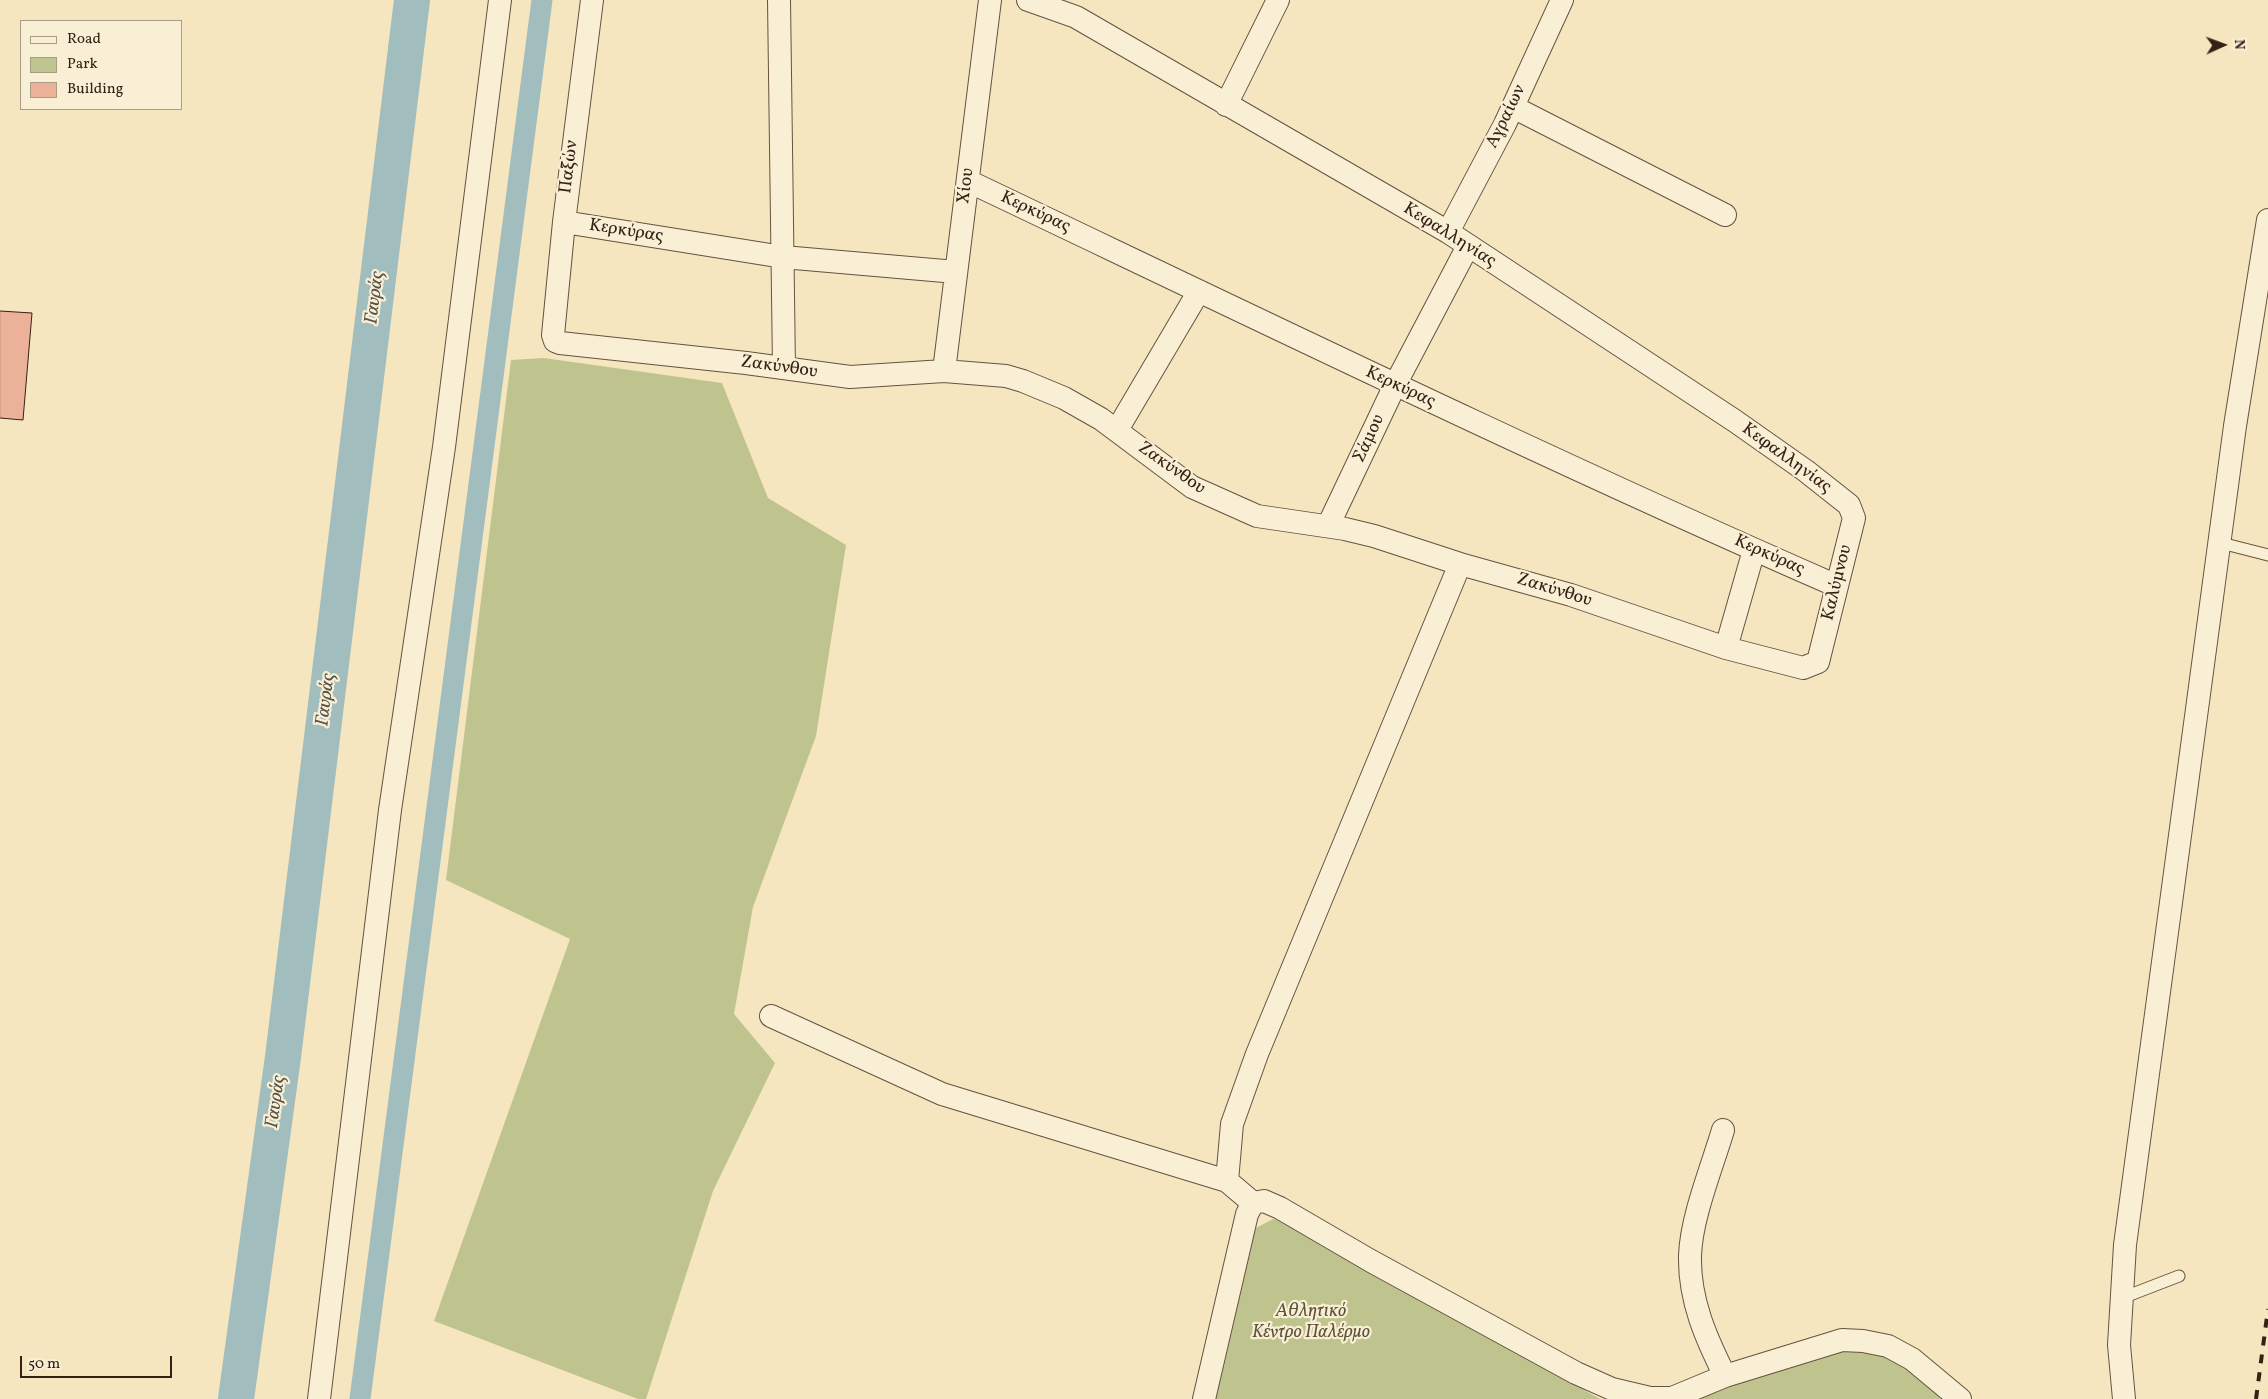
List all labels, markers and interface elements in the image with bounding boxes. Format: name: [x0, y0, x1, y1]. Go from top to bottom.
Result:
legend: [20, 20, 182, 110]
north arrow: [2198, 20, 2248, 70]
text: Road: [67, 29, 101, 50]
text: N: [2229, 39, 2248, 50]
text: Park: [67, 54, 98, 75]
text: Building: [67, 79, 123, 100]
street label: Αγραίων: [1482, 82, 1532, 152]
street label: Παξών: [556, 139, 584, 195]
street label: Χίου: [954, 167, 980, 205]
street label: Κερκύρας: [997, 187, 1073, 239]
street label: Κεφαλληνίας: [1398, 199, 1500, 273]
street label: Κερκύρας: [587, 215, 665, 249]
water label: Γαυράς: [361, 270, 391, 326]
street label: Ζακύνθου: [739, 352, 819, 384]
street label: Κερκύρας: [1362, 362, 1438, 414]
street label: Σάμου: [1350, 412, 1390, 466]
street label: Κεφαλληνίας: [1737, 419, 1835, 499]
street label: Ζακύνθου: [1133, 438, 1209, 500]
street label: Κερκύρας: [1730, 531, 1808, 581]
street label: Καλύμνου: [1818, 543, 1858, 623]
street label: Ζακύνθου: [1514, 569, 1594, 613]
water label: Γαυράς: [312, 672, 342, 728]
water label: Γαυράς: [262, 1074, 292, 1130]
park label: Αθλητικό Κέντρο Παλέρμο: [1252, 1302, 1370, 1345]
scale bar: [22, 1346, 175, 1378]
text: 50 m: [28, 1354, 60, 1375]

